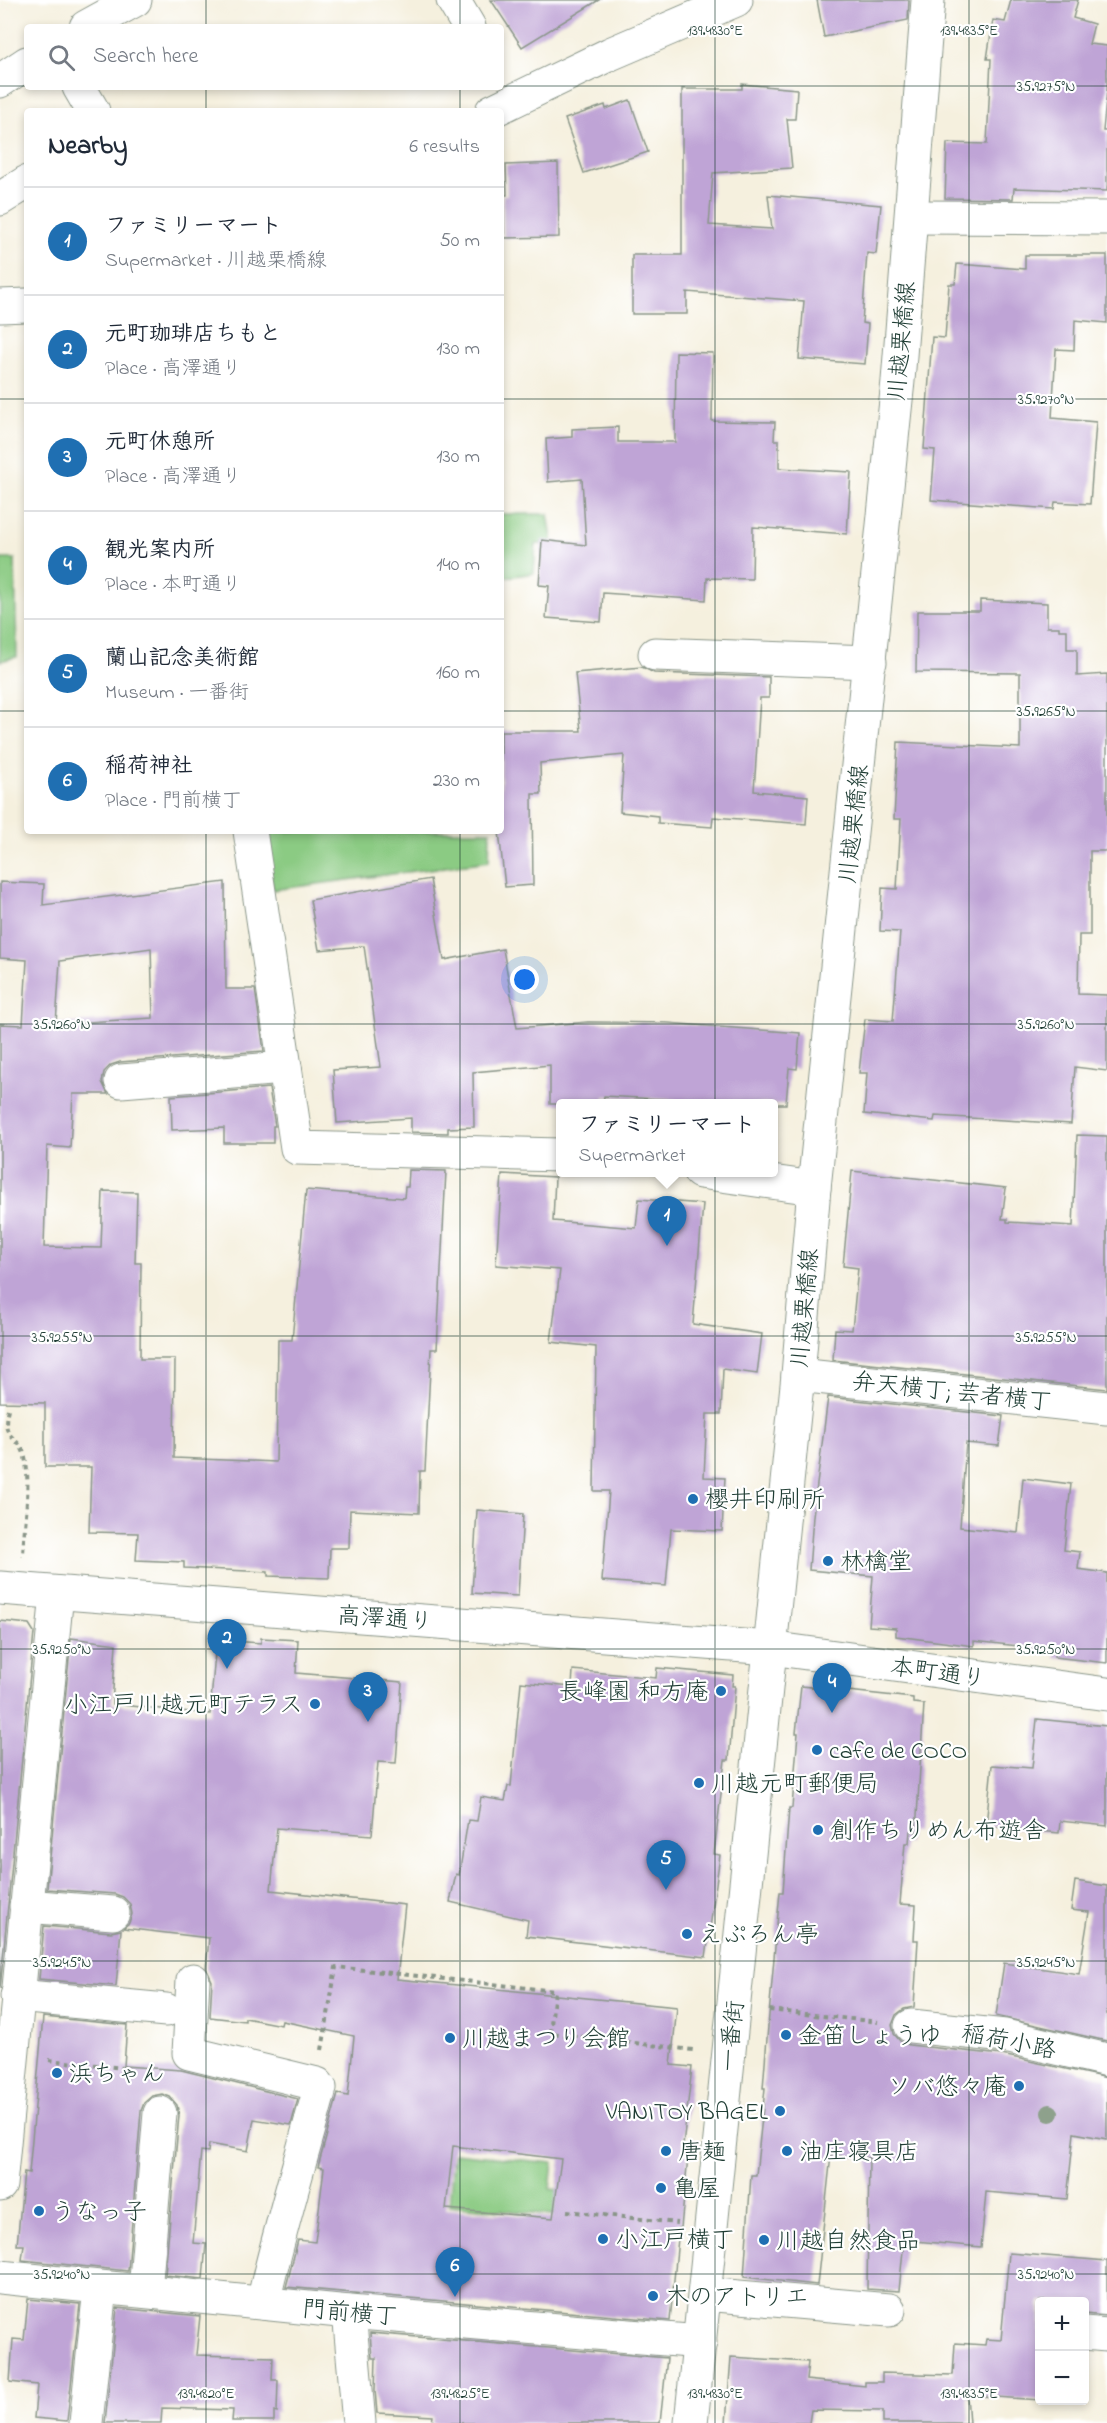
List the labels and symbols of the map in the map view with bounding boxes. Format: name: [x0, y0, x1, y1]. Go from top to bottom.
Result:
text: 139.4830°E: [687, 20, 743, 42]
text: 139.4835°E: [940, 20, 998, 42]
text: 35.9275°N: [1017, 76, 1075, 98]
street label: 川越栗橋線: [881, 280, 926, 403]
text: 35.9270°N: [1018, 389, 1074, 411]
text: 35.9265°N: [1016, 701, 1076, 723]
street label: 川越栗橋線: [832, 763, 879, 886]
your location: [510, 965, 539, 994]
text: 35.9260°N: [33, 1014, 91, 1036]
text: 35.9260°N: [1017, 1014, 1075, 1036]
pin: 1: [648, 1196, 686, 1246]
street label: 川越栗橋線: [784, 1247, 829, 1370]
text: 35.9255°N: [31, 1327, 93, 1349]
text: 35.9255°N: [1015, 1327, 1077, 1349]
street label: 弁天横丁; 芸者横丁: [850, 1366, 1054, 1421]
place label: 櫻井印刷所: [705, 1484, 825, 1519]
marker: 櫻井印刷所: [686, 1492, 700, 1506]
place label: 林檎堂: [840, 1546, 912, 1581]
marker: 林檎堂: [821, 1554, 835, 1568]
street label: 高澤通り: [336, 1600, 434, 1641]
pin: 2: [208, 1620, 246, 1669]
text: 35.9250°N: [32, 1639, 92, 1661]
text: 35.9250°N: [1016, 1639, 1076, 1661]
street label: 本町通り: [888, 1650, 988, 1698]
pin: 4: [812, 1664, 852, 1713]
pin: 3: [348, 1672, 388, 1722]
place label: 長峰園 和方庵: [559, 1676, 709, 1711]
marker: 長峰園 和方庵: [714, 1684, 728, 1698]
place label: 小江戸川越元町テラス: [64, 1689, 303, 1724]
marker: 小江戸川越元町テラス: [308, 1697, 322, 1711]
place label: cafe de COCO: [829, 1735, 967, 1770]
marker: cafe de COCO: [810, 1743, 824, 1757]
place label: 川越元町郵便局: [711, 1768, 879, 1803]
marker: 川越元町郵便局: [692, 1776, 706, 1790]
place label: 創作ちりめん布遊舎: [830, 1815, 1046, 1850]
marker: 創作ちりめん布遊舎: [811, 1823, 825, 1837]
pin: 5: [646, 1840, 686, 1890]
place label: えぷろん亭: [699, 1919, 819, 1954]
marker: えぷろん亭: [680, 1927, 694, 1941]
text: 35.9245°N: [33, 1952, 91, 1974]
text: 35.9245°N: [1017, 1952, 1075, 1974]
street label: 一番街: [712, 1999, 755, 2074]
street label: 稲荷小路: [958, 2017, 1059, 2070]
place label: 金笛しょうゆ: [798, 2020, 942, 2055]
place label: 川越まつり会館: [462, 2023, 630, 2058]
marker: 金笛しょうゆ: [779, 2028, 793, 2042]
marker: 川越まつり会館: [443, 2031, 457, 2045]
place label: 浜ちゃん: [69, 2058, 165, 2093]
marker: 浜ちゃん: [50, 2066, 64, 2080]
place label: ソバ悠々庵: [887, 2071, 1007, 2106]
marker: ソバ悠々庵: [1012, 2079, 1026, 2093]
place label: VANITOY BAGEL: [605, 2096, 768, 2131]
marker: VANITOY BAGEL: [773, 2104, 787, 2118]
place label: 唐麺: [678, 2136, 726, 2171]
place label: 油庄寝具店: [799, 2136, 919, 2171]
marker: 唐麺: [659, 2144, 673, 2158]
marker: 油庄寝具店: [780, 2144, 794, 2158]
place label: 亀屋: [673, 2173, 721, 2208]
marker: 亀屋: [654, 2181, 668, 2195]
place label: うなっ子: [51, 2196, 147, 2231]
marker: うなっ子: [32, 2204, 46, 2218]
place label: 小江戸横丁: [615, 2224, 735, 2259]
place label: 川越自然食品: [776, 2225, 920, 2260]
marker: 小江戸横丁: [596, 2232, 610, 2246]
marker: 川越自然食品: [757, 2233, 771, 2247]
pin: 6: [436, 2248, 474, 2297]
text: 35.9240°N: [34, 2264, 90, 2286]
text: 35.9240°N: [1018, 2264, 1074, 2286]
place label: 木のアトリエ: [665, 2281, 809, 2316]
marker: 木のアトリエ: [646, 2289, 660, 2303]
street label: 門前横丁: [300, 2293, 399, 2336]
text: 139.4820°E: [177, 2383, 235, 2405]
text: 139.4825°E: [430, 2383, 490, 2405]
text: 139.4830°E: [687, 2383, 743, 2405]
text: 139.4835°E: [940, 2383, 998, 2405]

